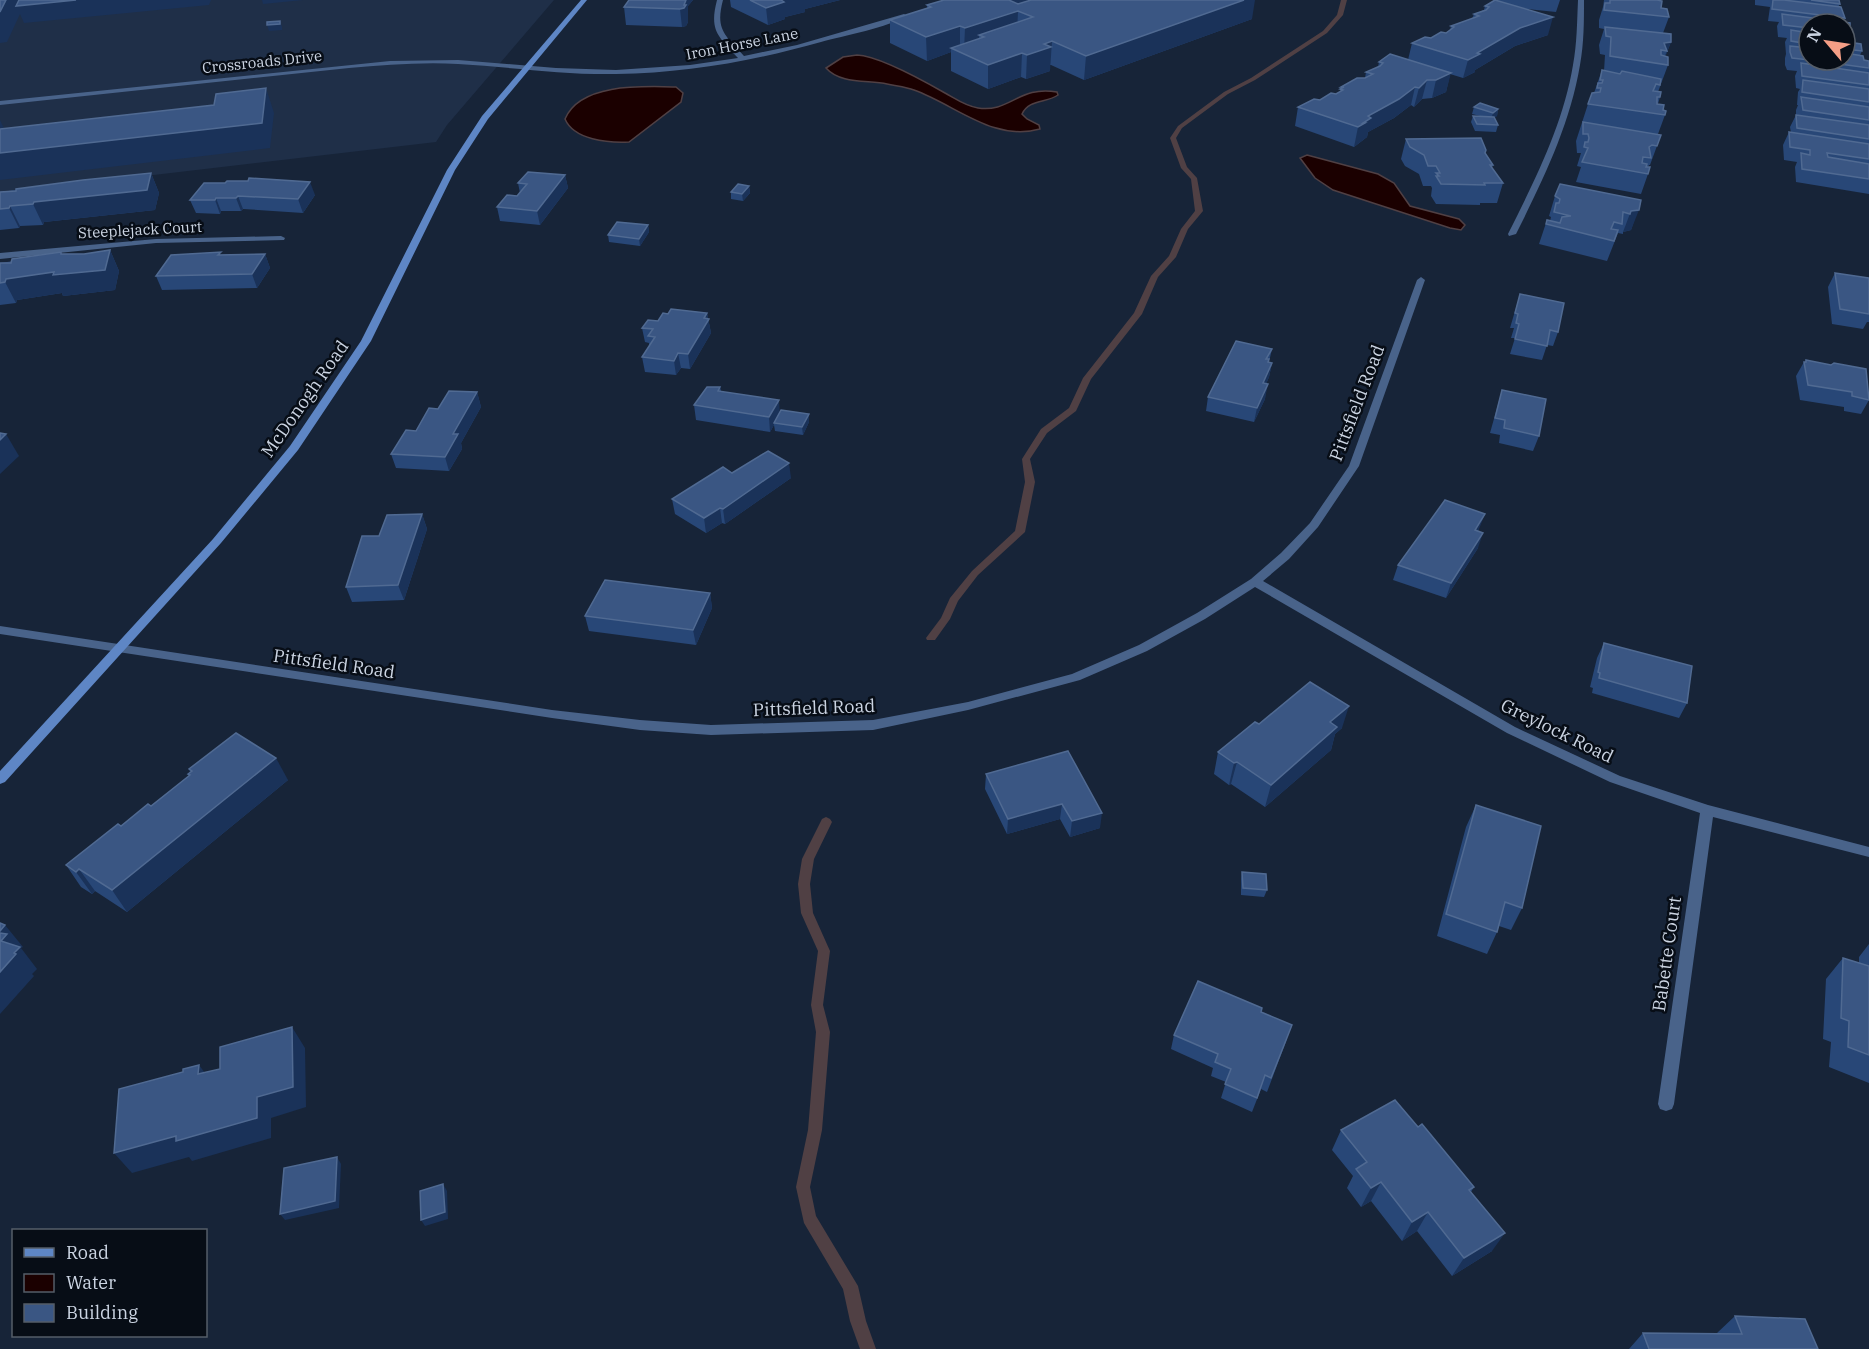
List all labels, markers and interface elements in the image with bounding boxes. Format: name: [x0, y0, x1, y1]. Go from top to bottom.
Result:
north arrow: [1797, 12, 1857, 72]
street label: Iron Horse Lane: [684, 23, 800, 64]
text: N: [1802, 24, 1826, 45]
street label: Crossroads Drive: [201, 46, 323, 77]
street label: Steeplejack Court: [78, 217, 202, 242]
street label: McDonogh Road: [256, 336, 354, 462]
street label: Pittsfield Road: [1324, 341, 1389, 464]
street label: Pittsfield Road: [272, 644, 396, 683]
street label: Greylock Road: [1497, 693, 1617, 768]
street label: Pittsfield Road: [752, 694, 876, 721]
street label: Babette Court: [1647, 895, 1686, 1013]
legend: [12, 1229, 207, 1337]
text: Road: [66, 1241, 109, 1264]
text: Water: [66, 1271, 116, 1294]
text: Building: [66, 1301, 138, 1324]

